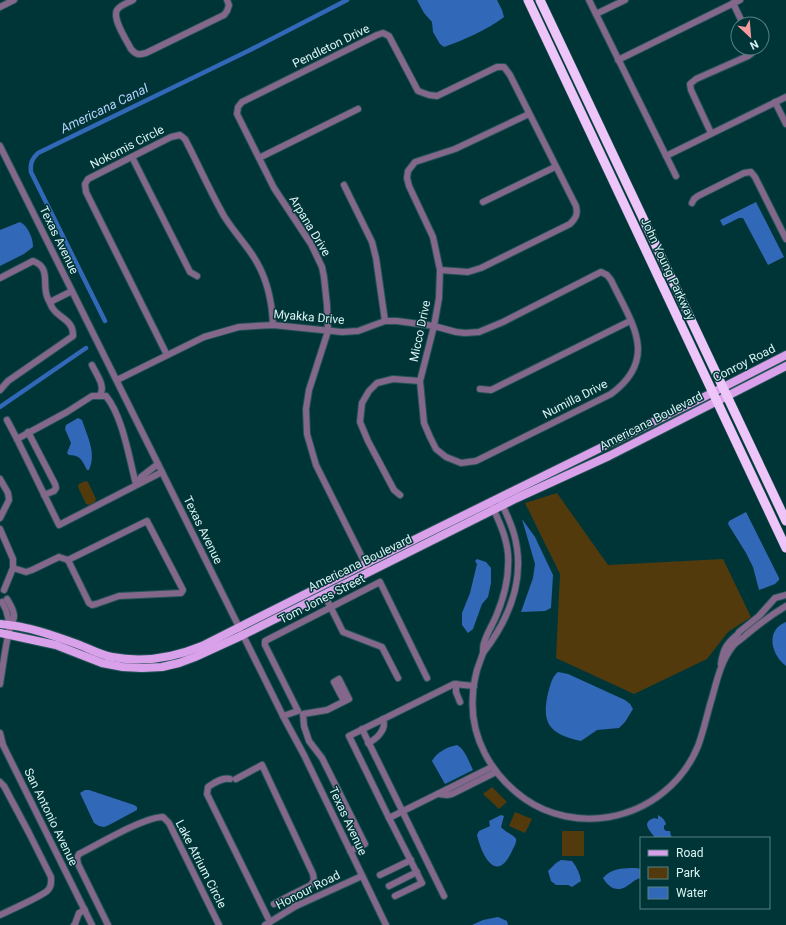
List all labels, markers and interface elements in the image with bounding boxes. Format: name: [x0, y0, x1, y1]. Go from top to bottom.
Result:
north arrow: [730, 16, 770, 56]
street label: Pendleton Drive: [290, 21, 372, 71]
text: N: [748, 37, 761, 52]
water label: Americana Canal: [57, 80, 151, 137]
street label: Nokomis Circle: [88, 122, 166, 172]
street label: Arpana Drive: [286, 193, 334, 259]
street label: Texas Avenue: [37, 204, 81, 276]
street label: John Young Parkway: [638, 215, 698, 323]
street label: Micco Drive: [407, 299, 433, 363]
street label: Myakka Drive: [273, 307, 345, 327]
street label: Conroy Road: [710, 341, 778, 385]
street label: Numilla Drive: [540, 377, 610, 421]
street label: Americana Boulevard: [597, 389, 705, 453]
street label: Texas Avenue: [181, 494, 225, 566]
street label: Americana Boulevard: [306, 532, 414, 594]
street label: Tom Jones Street: [277, 571, 367, 627]
street label: San Antonio Avenue: [21, 766, 81, 868]
street label: Texas Avenue: [326, 785, 370, 857]
street label: Lake Atrium Circle: [173, 817, 229, 911]
legend: [640, 837, 770, 909]
text: Road: [676, 846, 704, 860]
text: Park: [676, 866, 701, 880]
street label: Honour Road: [274, 868, 342, 912]
text: Water: [676, 886, 707, 900]

